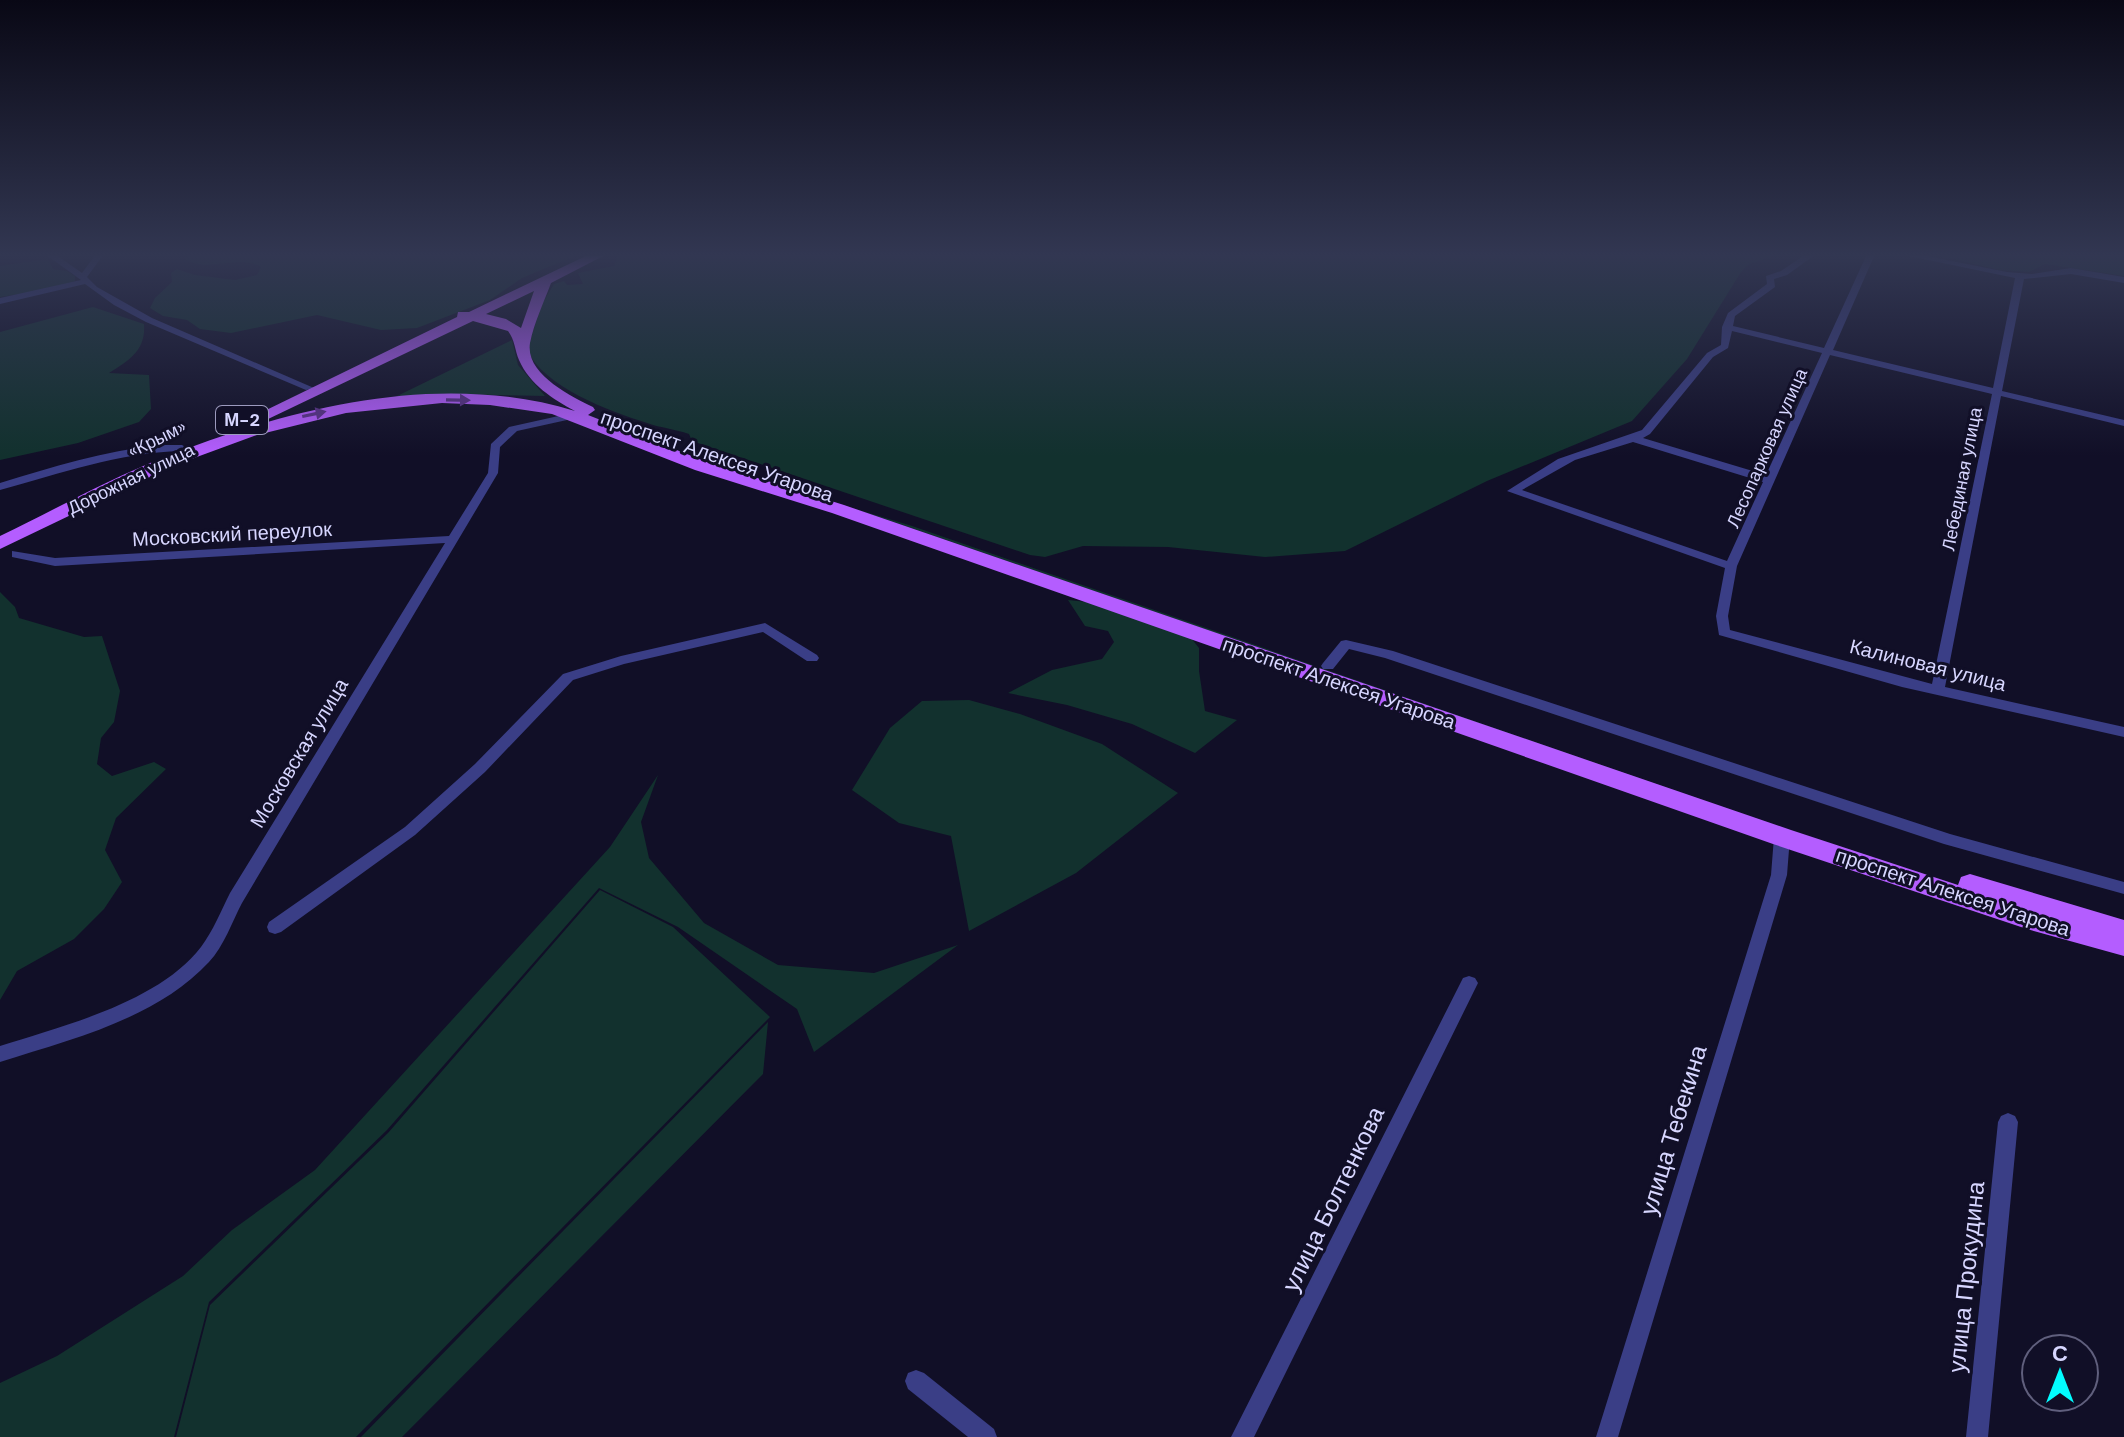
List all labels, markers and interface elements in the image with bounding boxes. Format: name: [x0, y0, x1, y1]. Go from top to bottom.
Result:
street label: Лесопарковая улица: [1721, 364, 1813, 532]
one-way arrow: [446, 394, 471, 406]
street label: проспект Алексея Угарова: [597, 404, 838, 508]
street label: Лебединая улица: [1936, 404, 1988, 553]
road number: М-2: [216, 406, 268, 434]
one-way arrow: [301, 407, 326, 420]
street label: «Крым»: [124, 415, 190, 463]
street label: Дорожная улица: [64, 437, 199, 520]
street label: Московский переулок: [131, 516, 333, 552]
street label: проспект Алексея Угарова: [1219, 631, 1460, 735]
street label: Калиновая улица: [1847, 633, 2010, 697]
street label: Московская улица: [244, 673, 354, 833]
street label: проспект Алексея Угарова: [1833, 842, 2074, 942]
street label: улица Тебекина: [1632, 1041, 1714, 1219]
street label: улица Болтенкова: [1275, 1101, 1392, 1297]
street label: улица Прокудина: [1941, 1179, 1992, 1374]
north arrow: [2020, 1333, 2100, 1413]
text: С: [2052, 1339, 2068, 1368]

